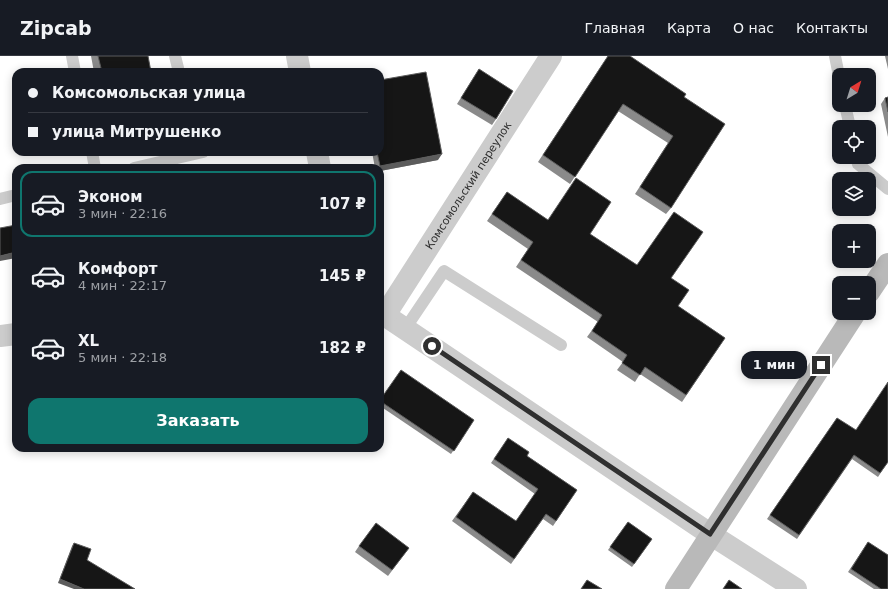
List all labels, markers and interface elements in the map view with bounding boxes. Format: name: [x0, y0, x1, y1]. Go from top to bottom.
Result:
text: Zipcab: [20, 17, 92, 39]
text: Главная: [584, 20, 645, 36]
text: Карта: [667, 20, 711, 36]
text: О нас: [733, 20, 774, 36]
text: Контакты: [796, 20, 868, 36]
north arrow: [832, 68, 876, 112]
map controls: [832, 68, 876, 320]
text: Комсомольская улица: [52, 84, 246, 102]
street label: Комсомольский переулок: [423, 119, 514, 252]
button: locate: [832, 120, 876, 164]
text: улица Митрушенко: [52, 123, 221, 141]
button: layers: [832, 172, 876, 216]
icon: car: [30, 186, 66, 222]
text: Эконом: [78, 188, 142, 206]
text: 107 ₽: [319, 195, 366, 213]
text: 3 мин · 22:16: [78, 206, 167, 221]
button: +: [832, 224, 876, 268]
icon: car: [30, 258, 66, 294]
text: Комфорт: [78, 260, 157, 278]
text: 145 ₽: [319, 267, 366, 285]
button: −: [832, 276, 876, 320]
text: 4 мин · 22:17: [78, 278, 167, 293]
icon: car: [30, 330, 66, 366]
text: XL: [78, 332, 99, 350]
route start: [423, 337, 441, 355]
text: 182 ₽: [319, 339, 366, 357]
text: 5 мин · 22:18: [78, 350, 167, 365]
callout: 1 мин: [741, 351, 807, 379]
route end: [812, 356, 830, 374]
text: 1 мин: [753, 357, 795, 372]
button: Заказать: [28, 398, 368, 444]

